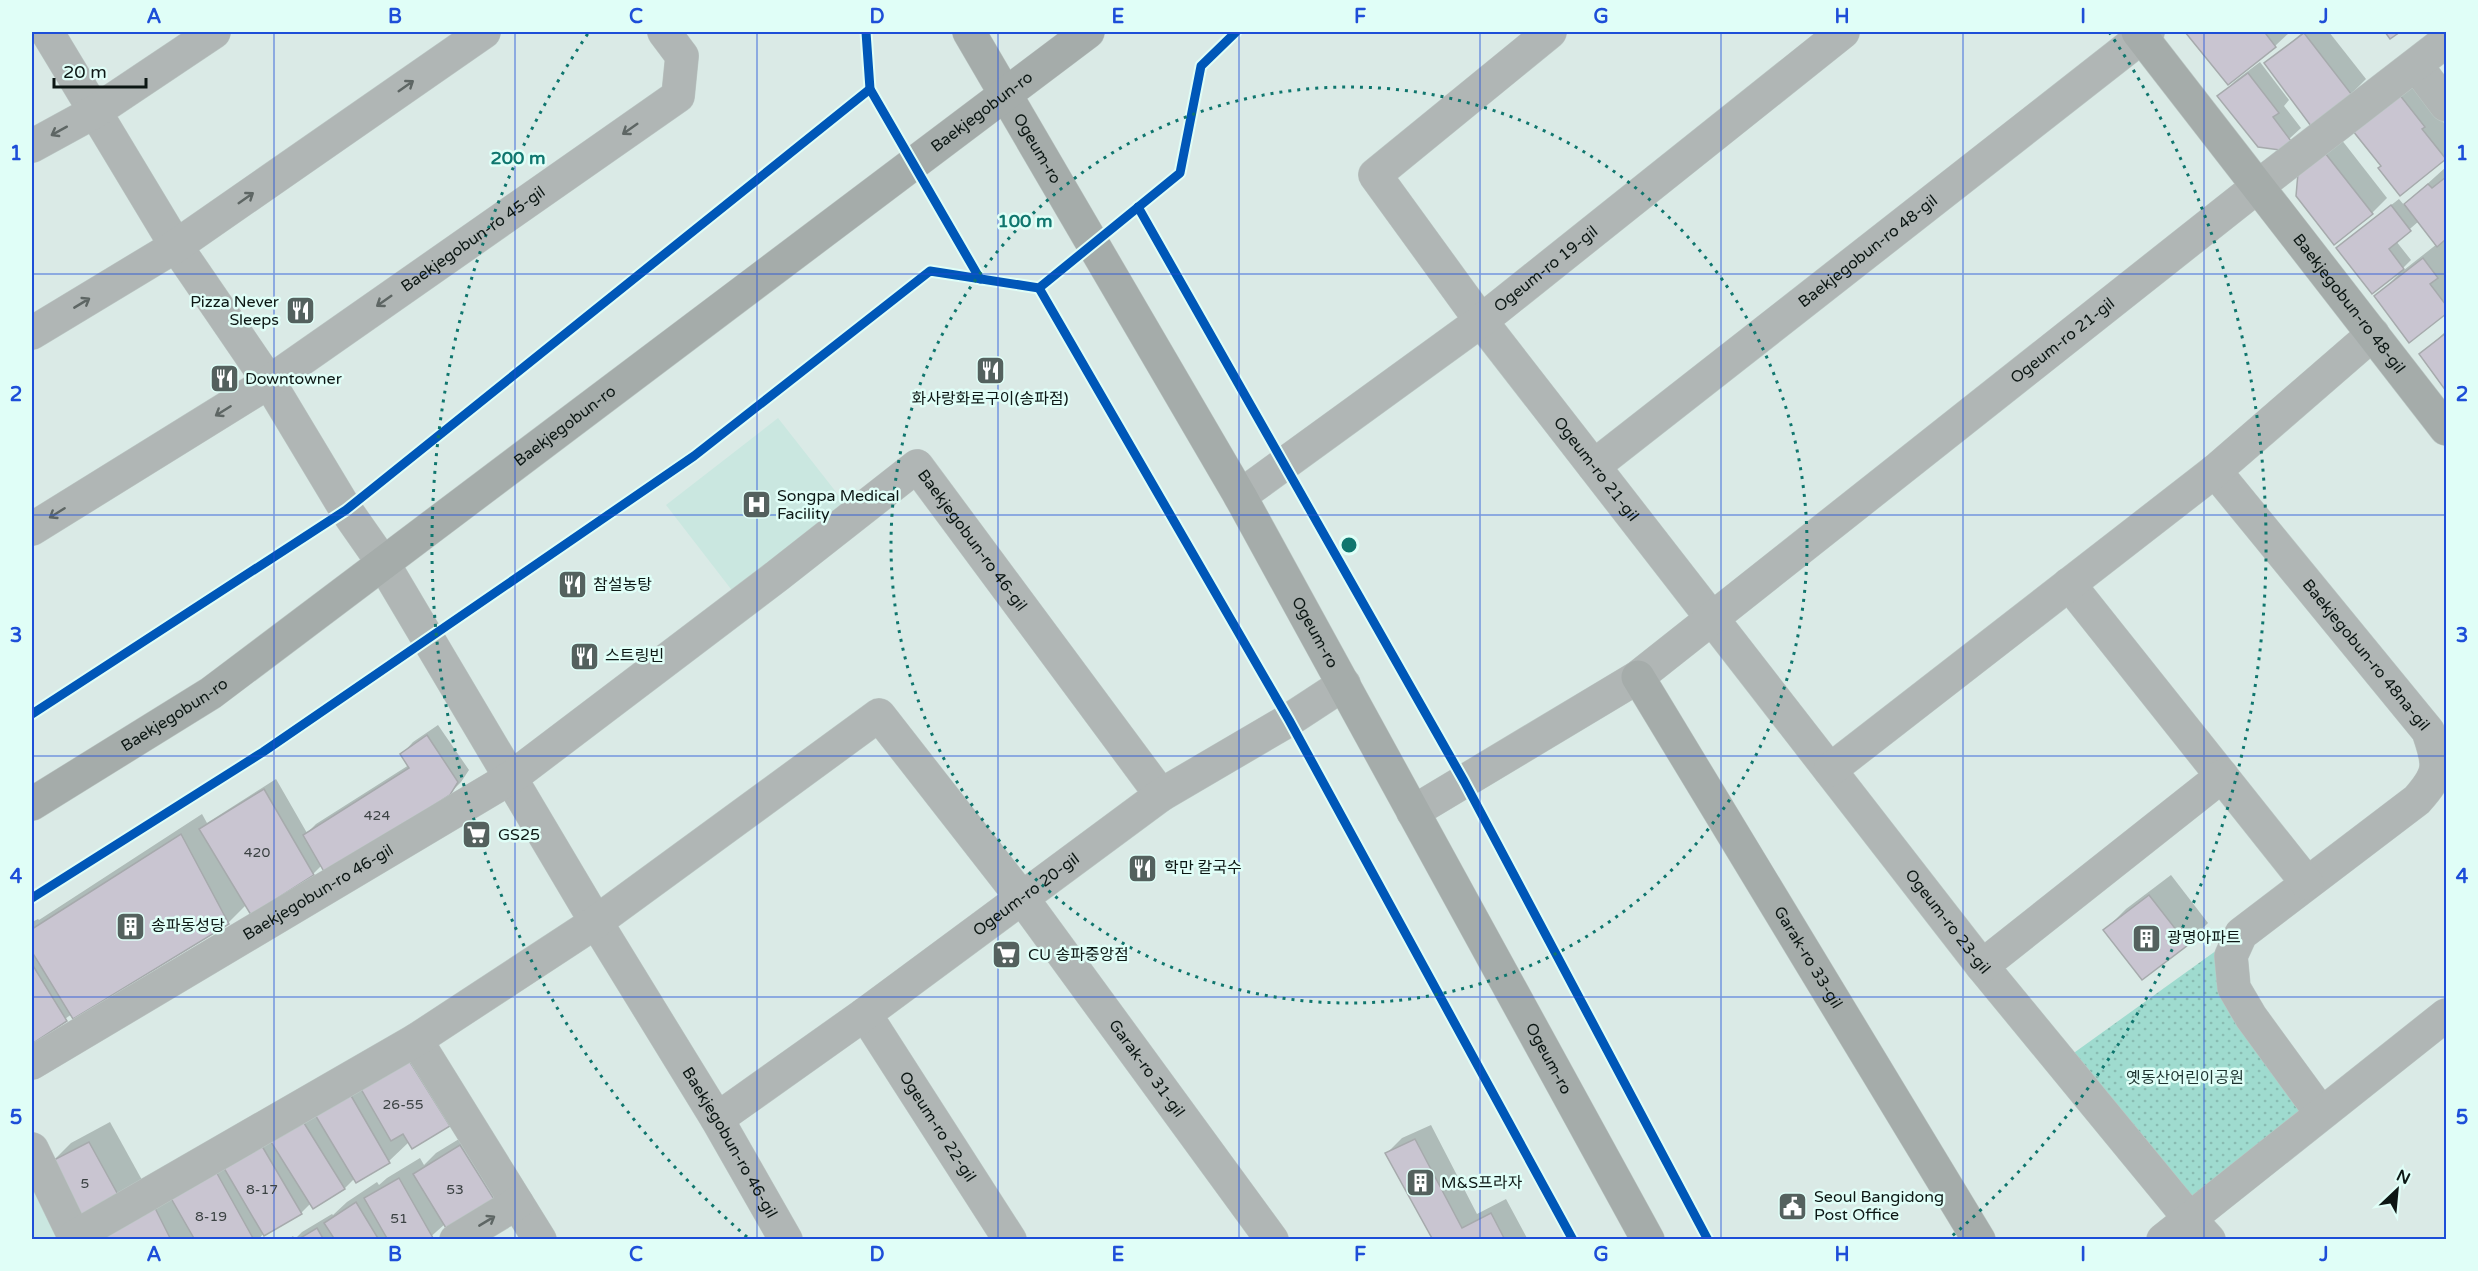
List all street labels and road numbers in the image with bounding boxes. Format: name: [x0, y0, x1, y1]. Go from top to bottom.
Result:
street label: Baekjegobun-ro: [927, 67, 1037, 157]
street label: Ogeum-ro: [1009, 110, 1066, 188]
street label: Baekjegobun-ro 45-gil: [397, 182, 549, 297]
street label: Baekjegobun-ro 48-gil: [1794, 191, 1942, 312]
street label: Ogeum-ro 19-gil: [1490, 222, 1602, 317]
street label: Baekjegobun-ro 48-gil: [2288, 230, 2409, 378]
street label: Ogeum-ro 21-gil: [2007, 293, 2119, 388]
street label: Baekjegobun-ro: [510, 381, 620, 471]
street label: Ogeum-ro 21-gil: [1549, 413, 1643, 526]
street label: Baekjegobun-ro 46-gil: [913, 466, 1031, 615]
street label: Baekjegobun-ro 48na-gil: [2298, 575, 2434, 735]
street label: Ogeum-ro: [1287, 593, 1342, 672]
street label: Baekjegobun-ro: [117, 674, 232, 756]
street label: Baekjegobun-ro 46-gil: [239, 840, 397, 945]
street label: Ogeum-ro 20-gil: [969, 849, 1083, 941]
street label: Ogeum-ro 23-gil: [1901, 865, 1995, 978]
street label: Garak-ro 33-gil: [1769, 903, 1847, 1012]
street label: Garak-ro 31-gil: [1104, 1016, 1189, 1121]
street label: Ogeum-ro: [1521, 1019, 1576, 1098]
street label: Baekjegobun-ro 46-gil: [678, 1063, 781, 1222]
street label: Ogeum-ro 22-gil: [895, 1068, 980, 1186]

